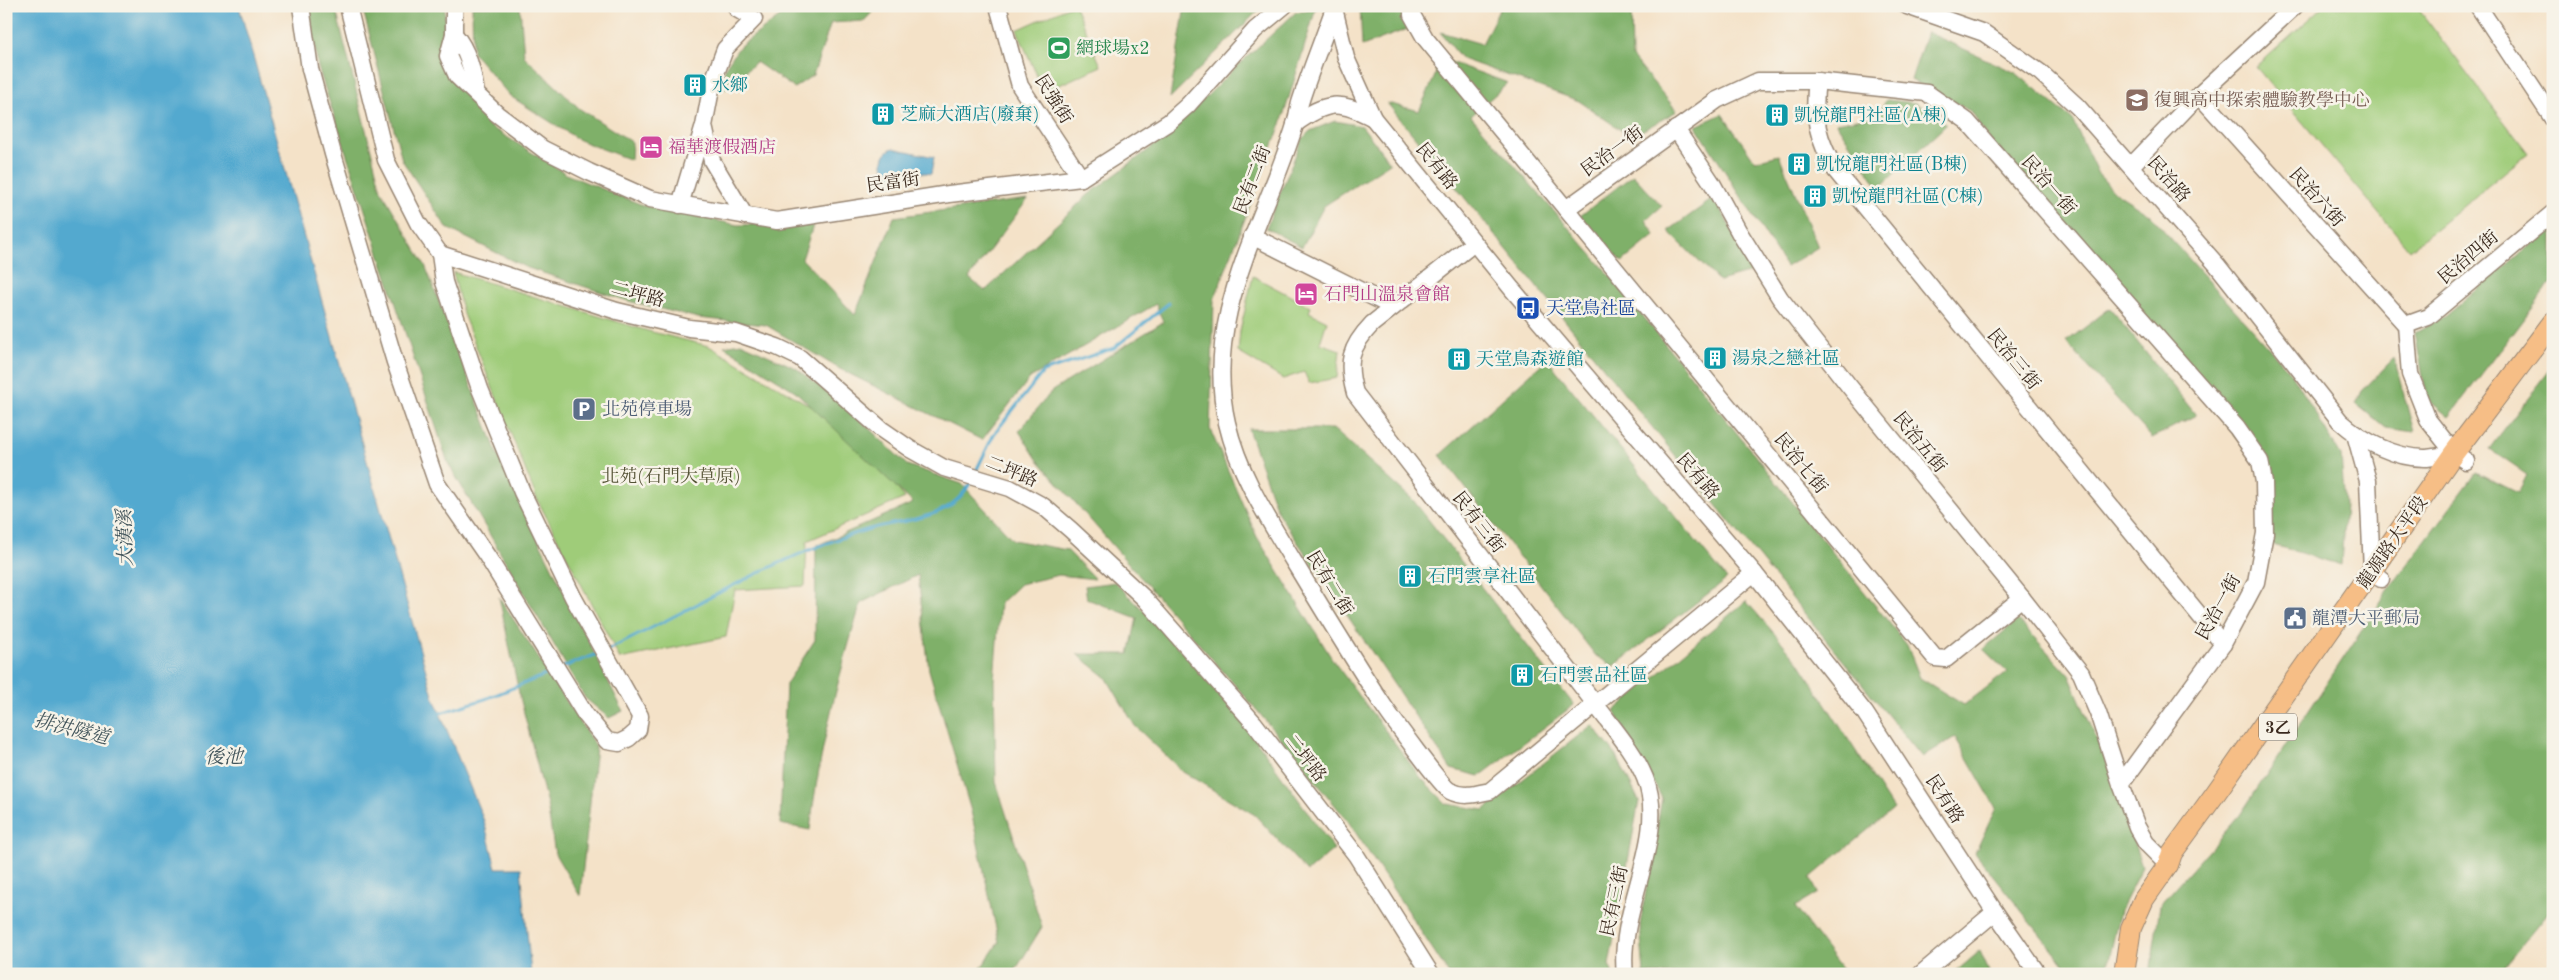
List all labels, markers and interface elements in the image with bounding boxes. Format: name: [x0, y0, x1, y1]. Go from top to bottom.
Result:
sports icon: 網球場x2: [1046, 35, 1072, 61]
place label: 網球場x2: [1076, 38, 1150, 58]
street label: 民強街: [1031, 71, 1077, 127]
building icon: 水鄉: [682, 72, 708, 98]
place label: 水鄉: [712, 75, 748, 95]
school or university icon: 復興高中探索體驗教學中心: [2124, 87, 2150, 113]
place label: 復興高中探索體驗教學中心: [2154, 90, 2370, 110]
building icon: 芝麻大酒店(廢棄): [870, 101, 896, 127]
building icon: 凱悅龍門社區(A棟): [1764, 102, 1790, 128]
place label: 芝麻大酒店(廢棄): [900, 104, 1039, 124]
place label: 凱悅龍門社區(A棟): [1794, 105, 1947, 125]
street label: 民治一街: [1577, 122, 1647, 180]
hotel icon: 福華渡假酒店: [638, 134, 664, 160]
place label: 福華渡假酒店: [668, 137, 776, 157]
street label: 民有路: [1412, 139, 1462, 193]
street label: 民有二街: [1231, 143, 1274, 217]
building icon: 凱悅龍門社區(B棟): [1786, 151, 1812, 177]
street label: 民治一街: [2018, 151, 2080, 219]
street label: 民治路: [2144, 152, 2194, 206]
place label: 凱悅龍門社區(B棟): [1816, 154, 1968, 174]
street label: 民治六街: [2285, 164, 2349, 230]
street label: 民富街: [865, 168, 921, 196]
building icon: 凱悅龍門社區(C棟): [1802, 183, 1828, 209]
place label: 凱悅龍門社區(C棟): [1832, 186, 1983, 206]
street label: 民治四街: [2434, 226, 2502, 288]
street label: 二坪路: [609, 277, 667, 311]
hotel icon: 石門山溫泉會館: [1293, 281, 1319, 307]
place label: 石門山溫泉會館: [1324, 284, 1450, 304]
bus stop icon: 天堂鳥社區: [1515, 295, 1541, 321]
place label: 天堂鳥社區: [1546, 298, 1636, 318]
street label: 民治三街: [1984, 325, 2044, 393]
building icon: 湯泉之戀社區: [1702, 345, 1728, 371]
building icon: 天堂鳥森遊館: [1446, 346, 1472, 372]
place label: 湯泉之戀社區: [1732, 348, 1840, 368]
place label: 天堂鳥森遊館: [1476, 349, 1584, 369]
parking icon: 北苑停車場: [571, 396, 597, 422]
place label: 北苑停車場: [602, 399, 692, 419]
street label: 民治五街: [1890, 408, 1950, 476]
street label: 民治七街: [1771, 429, 1831, 497]
street label: 民有路: [1673, 449, 1723, 503]
street label: 二坪路: [983, 452, 1041, 490]
park label: 北苑(石門大草原): [601, 466, 741, 486]
street label: 民有三街: [1449, 488, 1508, 557]
street label: 龍源路大平段: [2353, 492, 2431, 592]
water label: 大漢溪: [114, 507, 137, 567]
street label: 民有二街: [1303, 548, 1356, 619]
building icon: 石門雲享社區: [1397, 563, 1423, 589]
place label: 石門雲享社區: [1428, 566, 1536, 586]
street label: 民治一街: [2192, 571, 2244, 643]
public building icon: 龍潭大平郵局: [2282, 605, 2308, 631]
place label: 龍潭大平郵局: [2312, 608, 2420, 628]
building icon: 石門雲品社區: [1509, 662, 1535, 688]
place label: 石門雲品社區: [1540, 665, 1648, 685]
water label: 排洪隧道: [32, 709, 113, 749]
road number: 3乙: [2259, 714, 2297, 740]
street label: 二坪路: [1281, 731, 1331, 785]
water label: 後池: [205, 746, 245, 768]
street label: 民有路: [1922, 771, 1968, 827]
street label: 民有三街: [1598, 864, 1631, 938]

